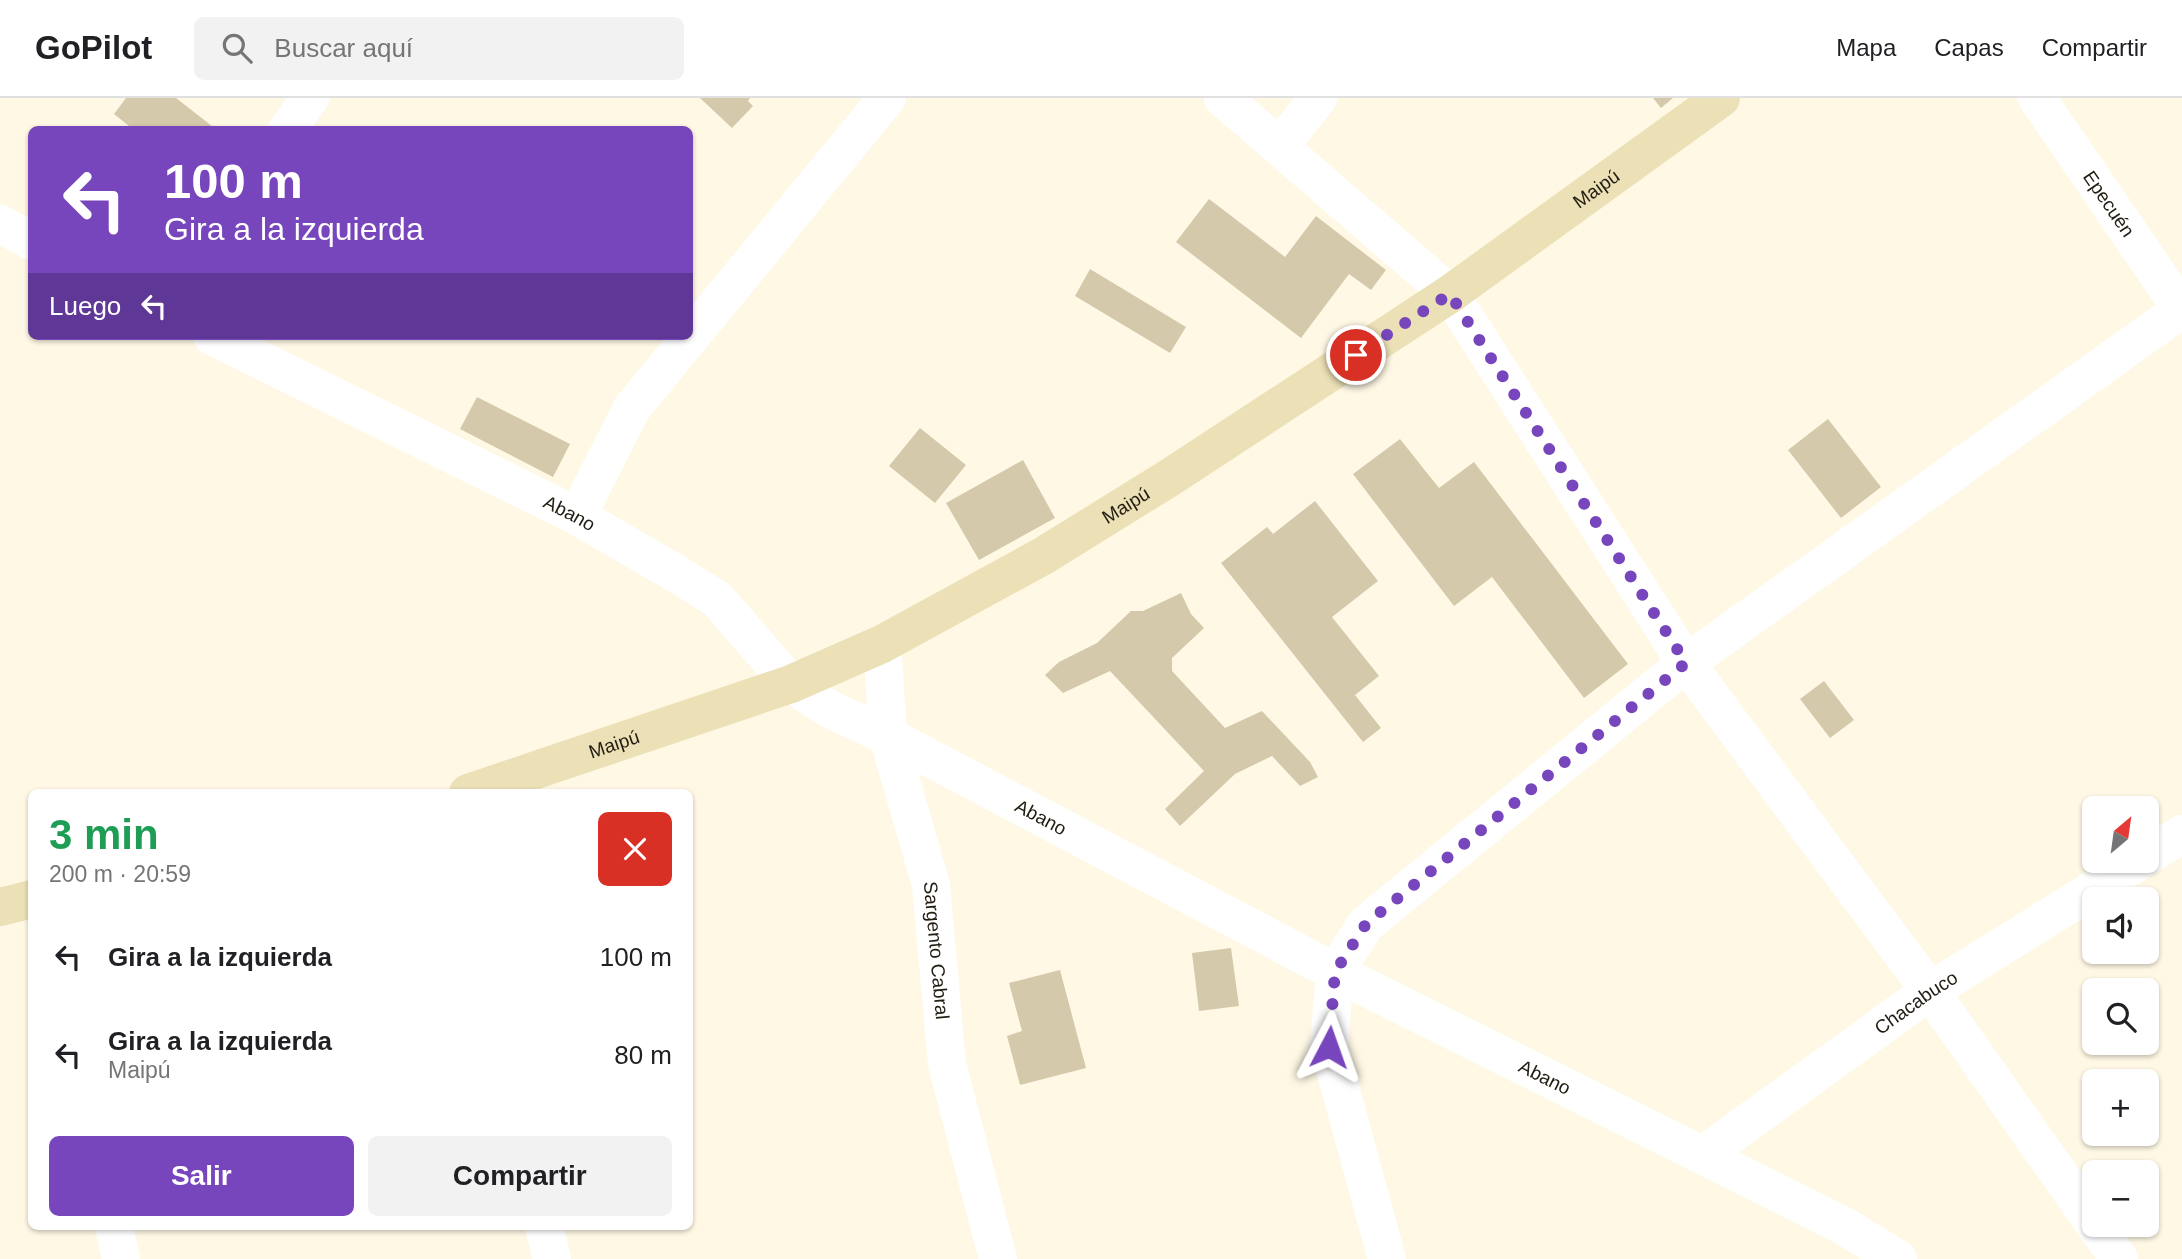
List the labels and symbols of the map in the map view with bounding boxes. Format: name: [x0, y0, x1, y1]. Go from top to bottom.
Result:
street label: Maipú: [1569, 165, 1623, 213]
street label: Epecuén: [2079, 167, 2139, 241]
pin: [1326, 325, 1386, 385]
street label: Maipú: [1098, 483, 1153, 528]
street label: Abano: [540, 491, 599, 535]
street label: Maipú: [586, 726, 642, 762]
street label: Abano: [1012, 795, 1070, 839]
north arrow: [2082, 796, 2160, 873]
street label: Sargento Cabral: [920, 881, 953, 1020]
street label: Chacabuco: [1871, 967, 1961, 1039]
position arrow: [1292, 1010, 1366, 1084]
street label: Abano: [1515, 1056, 1574, 1099]

